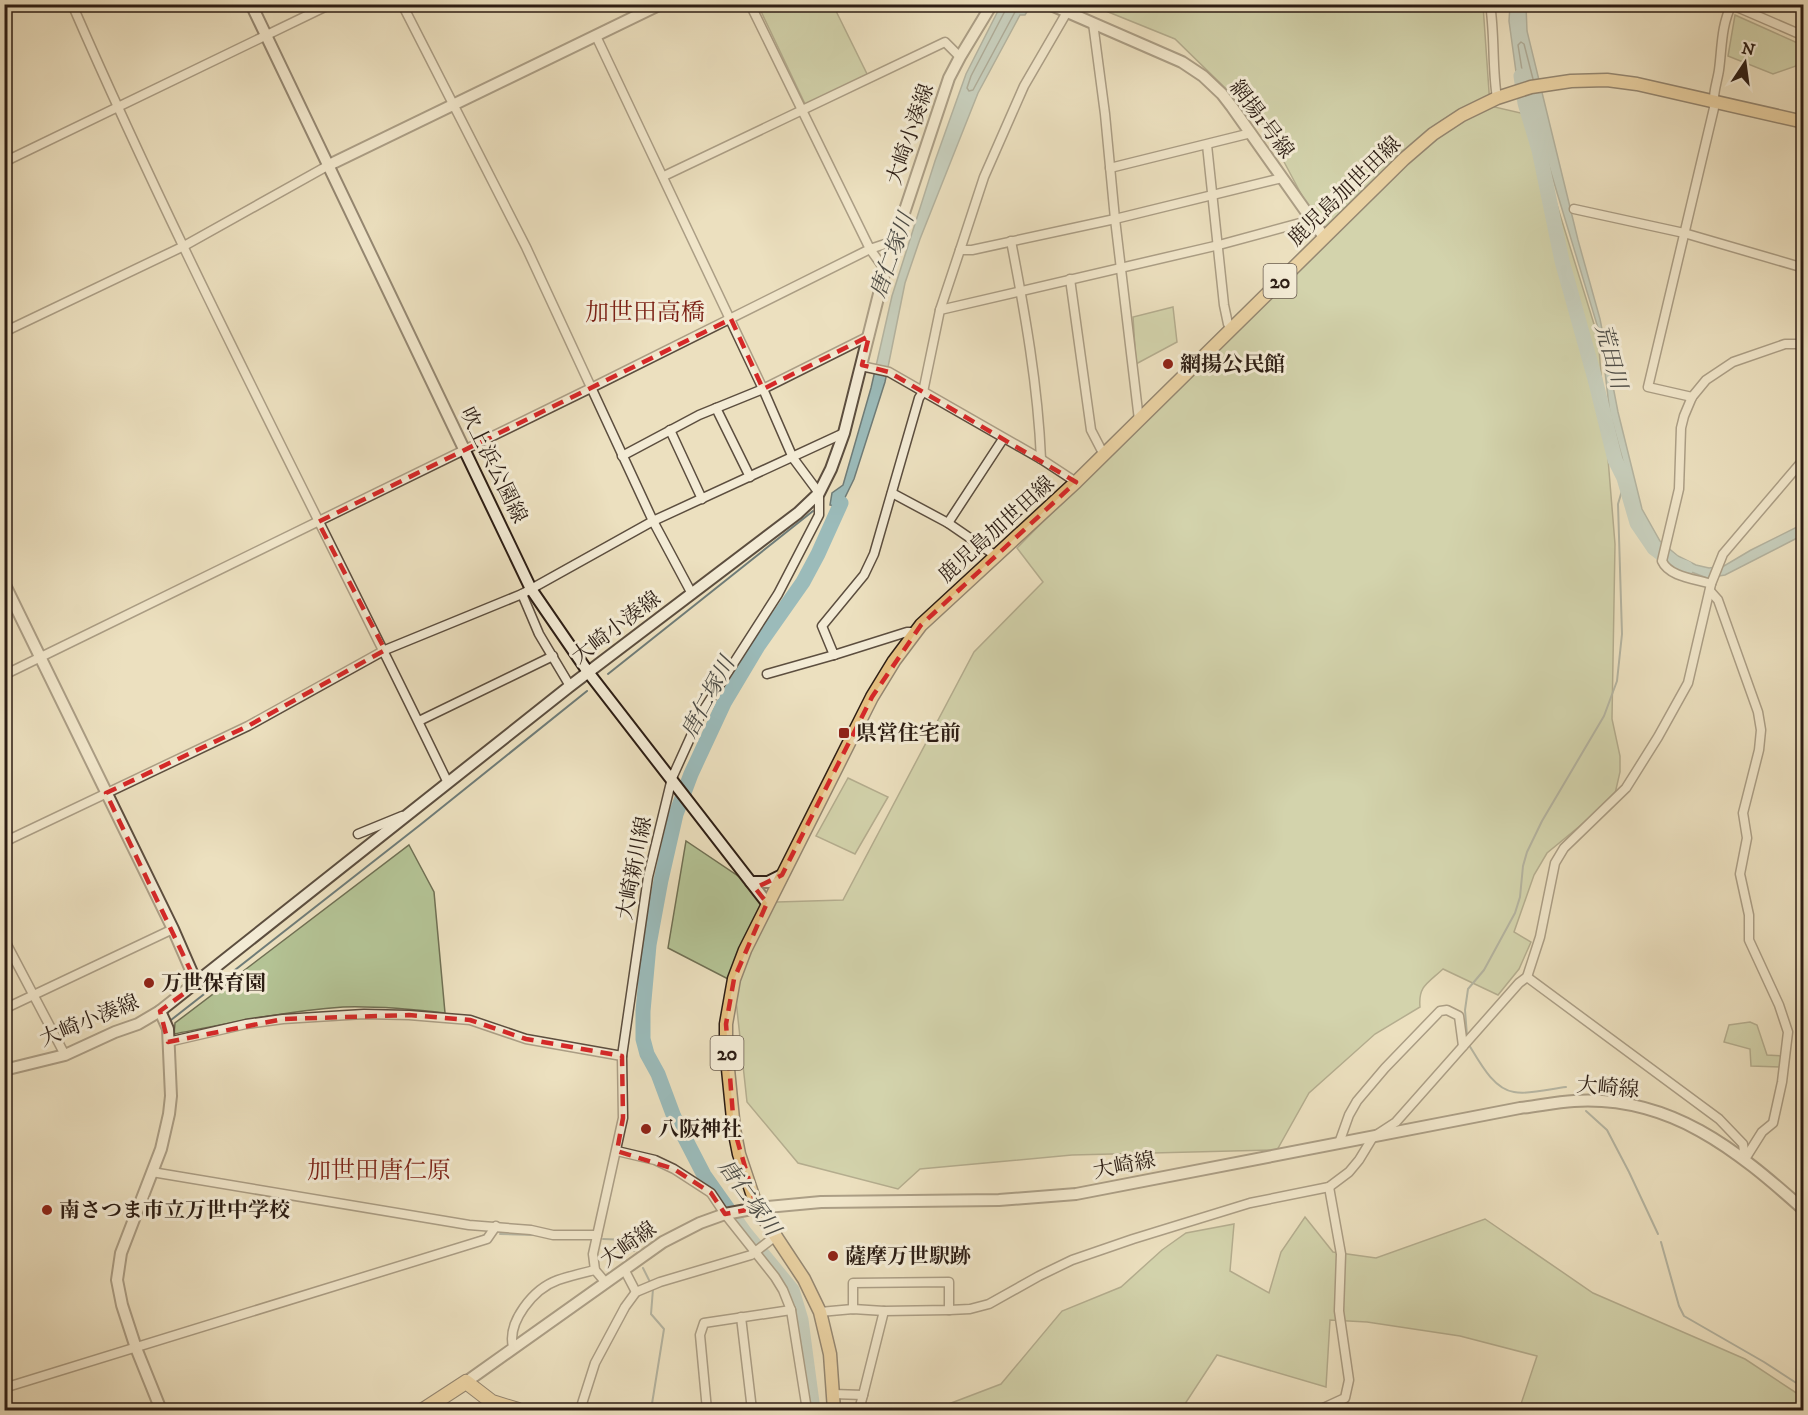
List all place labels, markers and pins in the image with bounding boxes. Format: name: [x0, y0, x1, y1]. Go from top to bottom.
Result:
place label: 網揚公民館: [1180, 352, 1285, 378]
marker: 網揚公民館: [1161, 357, 1175, 371]
place label: 県営住宅前: [856, 721, 961, 747]
marker: 県営住宅前: [837, 726, 851, 740]
place label: 万世保育園: [161, 971, 266, 997]
marker: 万世保育園: [142, 976, 156, 990]
place label: 八阪神社: [658, 1117, 742, 1143]
marker: 八阪神社: [639, 1122, 653, 1136]
place label: 南さつま市立万世中学校: [59, 1198, 290, 1224]
marker: 南さつま市立万世中学校: [40, 1203, 54, 1217]
place label: 薩摩万世駅跡: [845, 1244, 971, 1270]
marker: 薩摩万世駅跡: [826, 1249, 840, 1263]

